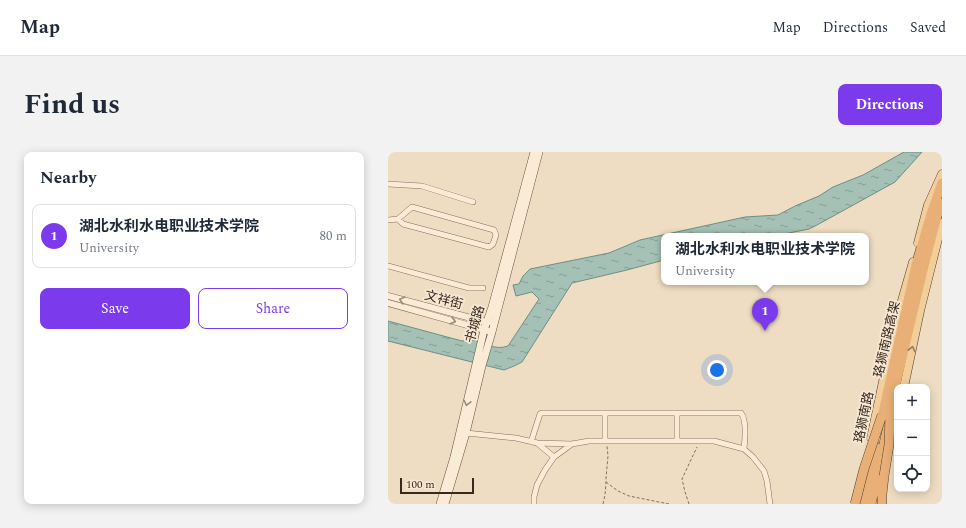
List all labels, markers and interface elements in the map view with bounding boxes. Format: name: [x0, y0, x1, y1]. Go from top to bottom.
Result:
text: Map: [20, 13, 60, 42]
text: Map: [773, 17, 801, 38]
text: Directions: [823, 17, 888, 38]
text: Saved: [910, 17, 946, 38]
text: Find us: [24, 83, 120, 126]
button: Directions: [838, 84, 942, 125]
text: Nearby: [40, 165, 96, 191]
text: 湖北水利水电职业技术学院: [79, 215, 259, 238]
text: 1: [50, 226, 58, 246]
text: 80 m: [320, 226, 347, 246]
popup: [661, 233, 869, 285]
text: University: [79, 238, 139, 258]
text: 湖北水利水电职业技术学院: [675, 238, 855, 261]
text: University: [675, 261, 735, 281]
street label: 文祥街: [422, 285, 465, 315]
button: Save: [40, 288, 190, 329]
button: Share: [198, 288, 348, 329]
one-way arrow: [399, 296, 406, 305]
pin: 1: [752, 298, 778, 331]
street label: 珞狮南路高架: [868, 299, 905, 379]
street label: 书城路: [460, 303, 490, 346]
one-way arrow: [449, 316, 456, 325]
one-way arrow: [908, 346, 916, 352]
your location: [707, 360, 727, 380]
map controls: [894, 384, 930, 492]
button: +: [894, 384, 930, 420]
street label: 珞狮南路: [849, 390, 879, 445]
one-way arrow: [463, 399, 471, 406]
button: −: [894, 420, 930, 456]
button: locate: [894, 456, 930, 492]
scale bar: [400, 476, 474, 495]
text: 100 m: [406, 476, 435, 493]

